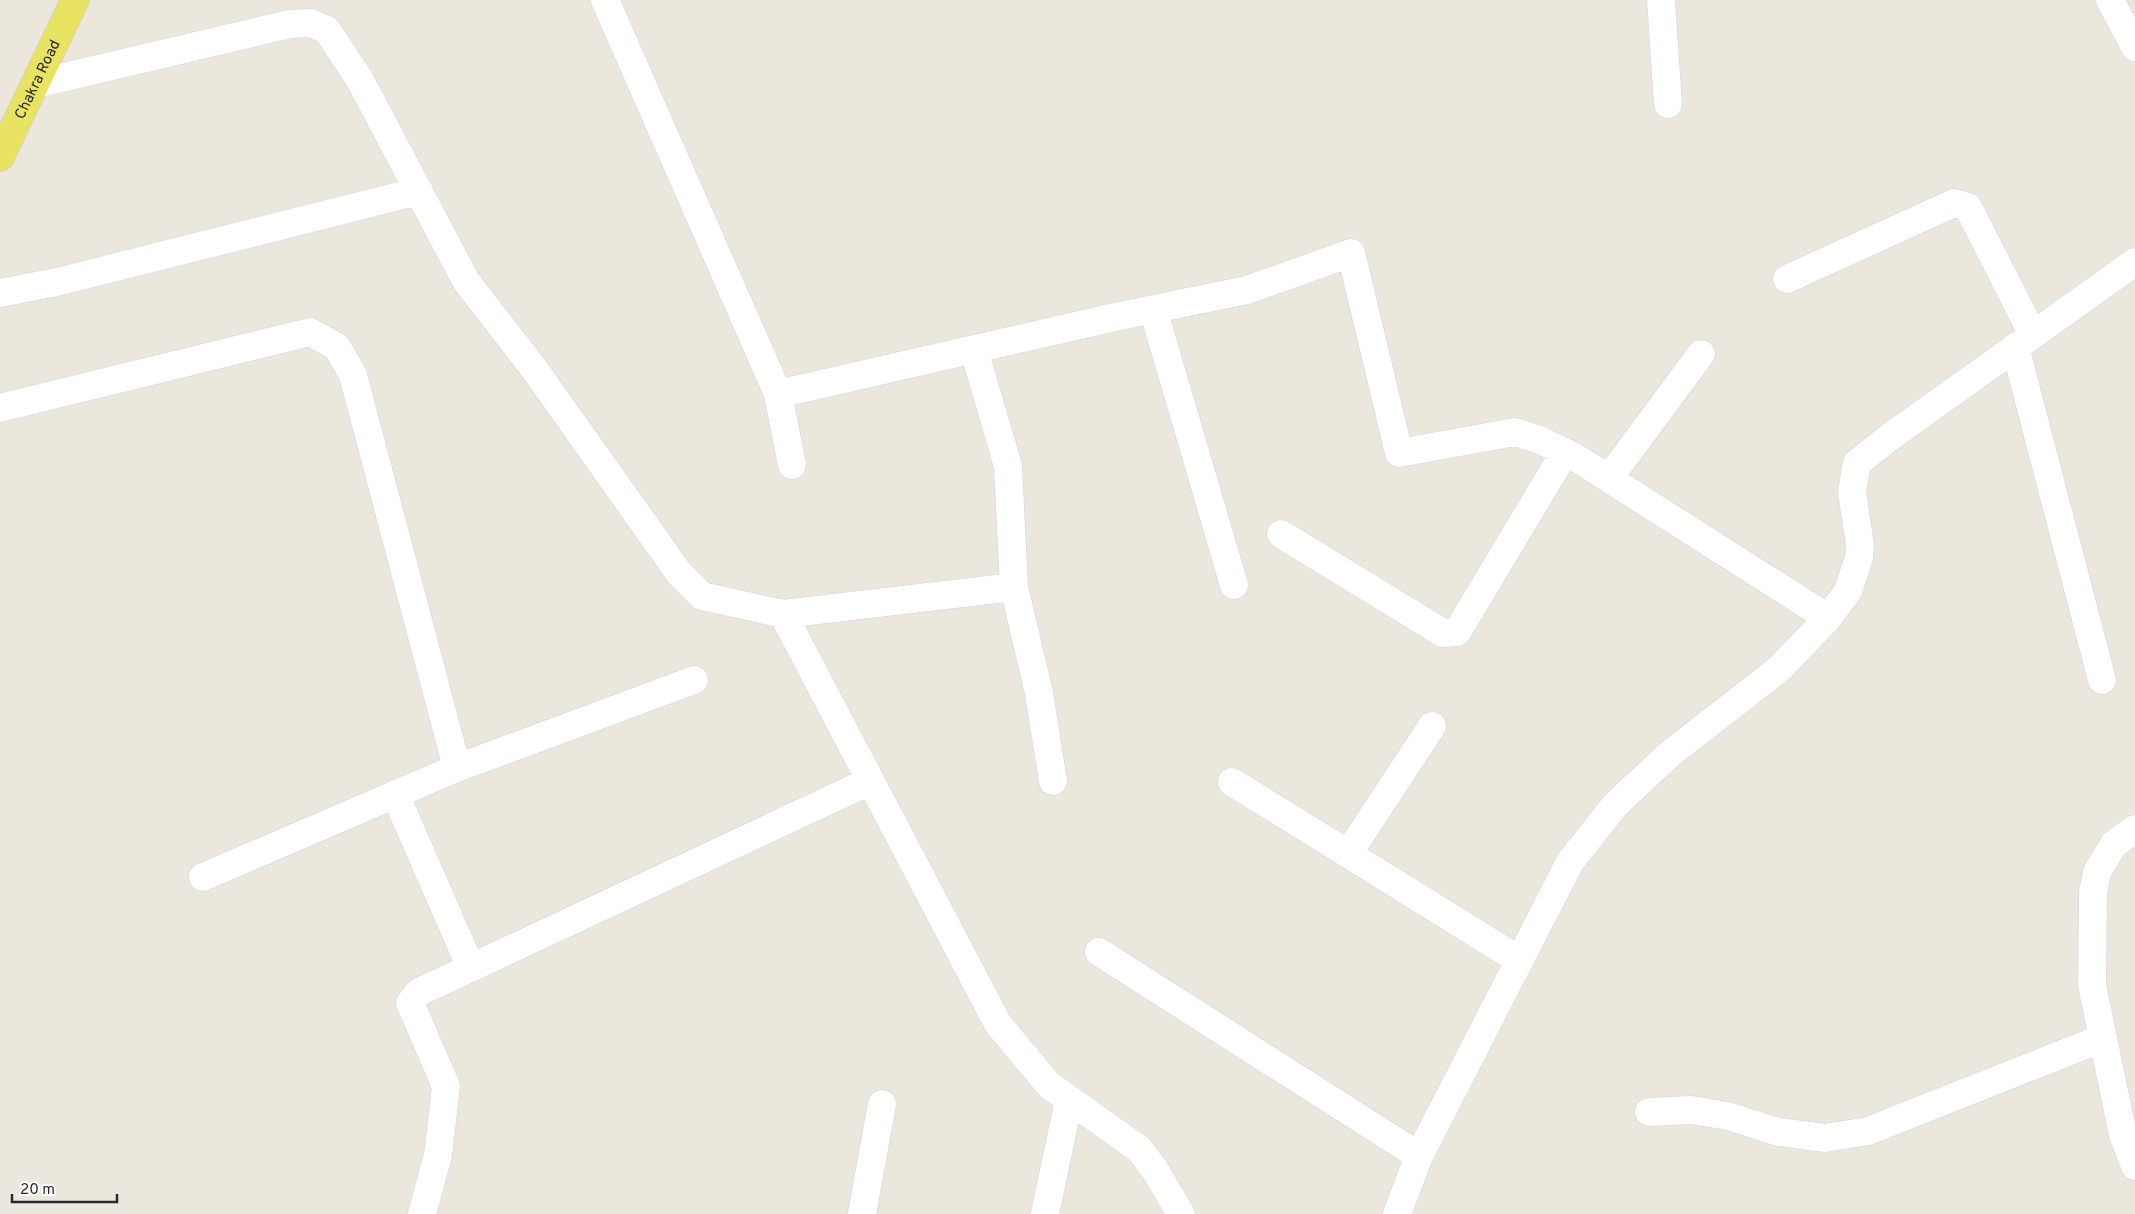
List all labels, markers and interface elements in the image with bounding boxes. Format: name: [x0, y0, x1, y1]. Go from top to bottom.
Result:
street label: Chakra Road: [11, 37, 66, 123]
scale bar: [12, 1172, 118, 1204]
text: 20 m: [20, 1181, 55, 1200]

